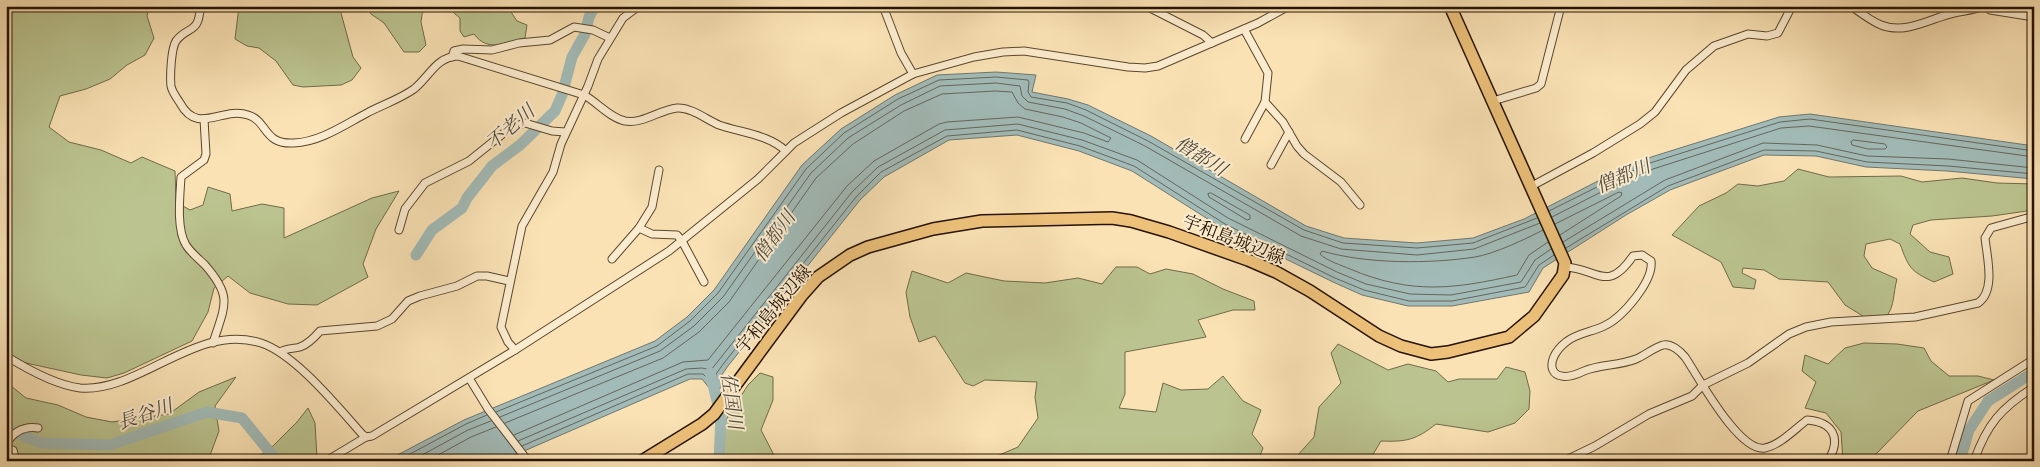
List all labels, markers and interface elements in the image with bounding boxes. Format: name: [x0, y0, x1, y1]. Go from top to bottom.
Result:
water label: 不老川: [480, 98, 541, 155]
water label: 僧都川: [1170, 130, 1233, 183]
water label: 僧都川: [1592, 153, 1656, 199]
water label: 僧都川: [747, 204, 802, 266]
street label: 宇和島城辺線: [1179, 209, 1289, 269]
street label: 宇和島城辺線: [730, 260, 816, 358]
water label: 佐国川: [716, 371, 749, 433]
water label: 長谷川: [114, 392, 178, 435]

